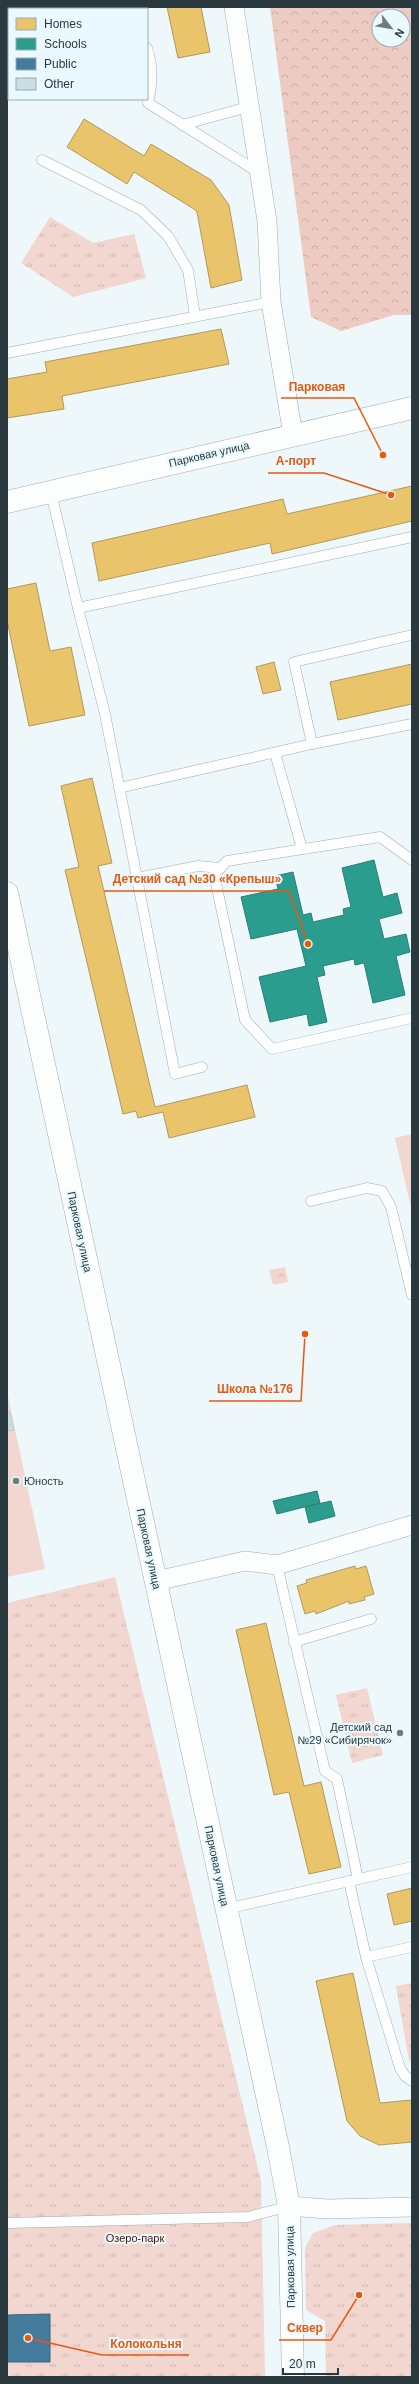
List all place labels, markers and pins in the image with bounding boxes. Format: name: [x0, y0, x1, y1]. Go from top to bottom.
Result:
callout: Парковая: [281, 374, 354, 398]
callout: А-порт: [268, 449, 324, 473]
callout: Детский сад №30 «Крепыш»: [104, 867, 289, 891]
callout: Школа №176: [209, 1377, 301, 1401]
place label: Юность: [24, 1475, 64, 1487]
marker: Юность: [11, 1476, 21, 1486]
place label: Детский сад №29 «Сибирячок»: [298, 1721, 393, 1746]
marker: Детский сад №29 «Сибирячок»: [395, 1728, 405, 1738]
callout: Сквер: [279, 2316, 331, 2340]
callout: Колокольня: [102, 2331, 189, 2355]

